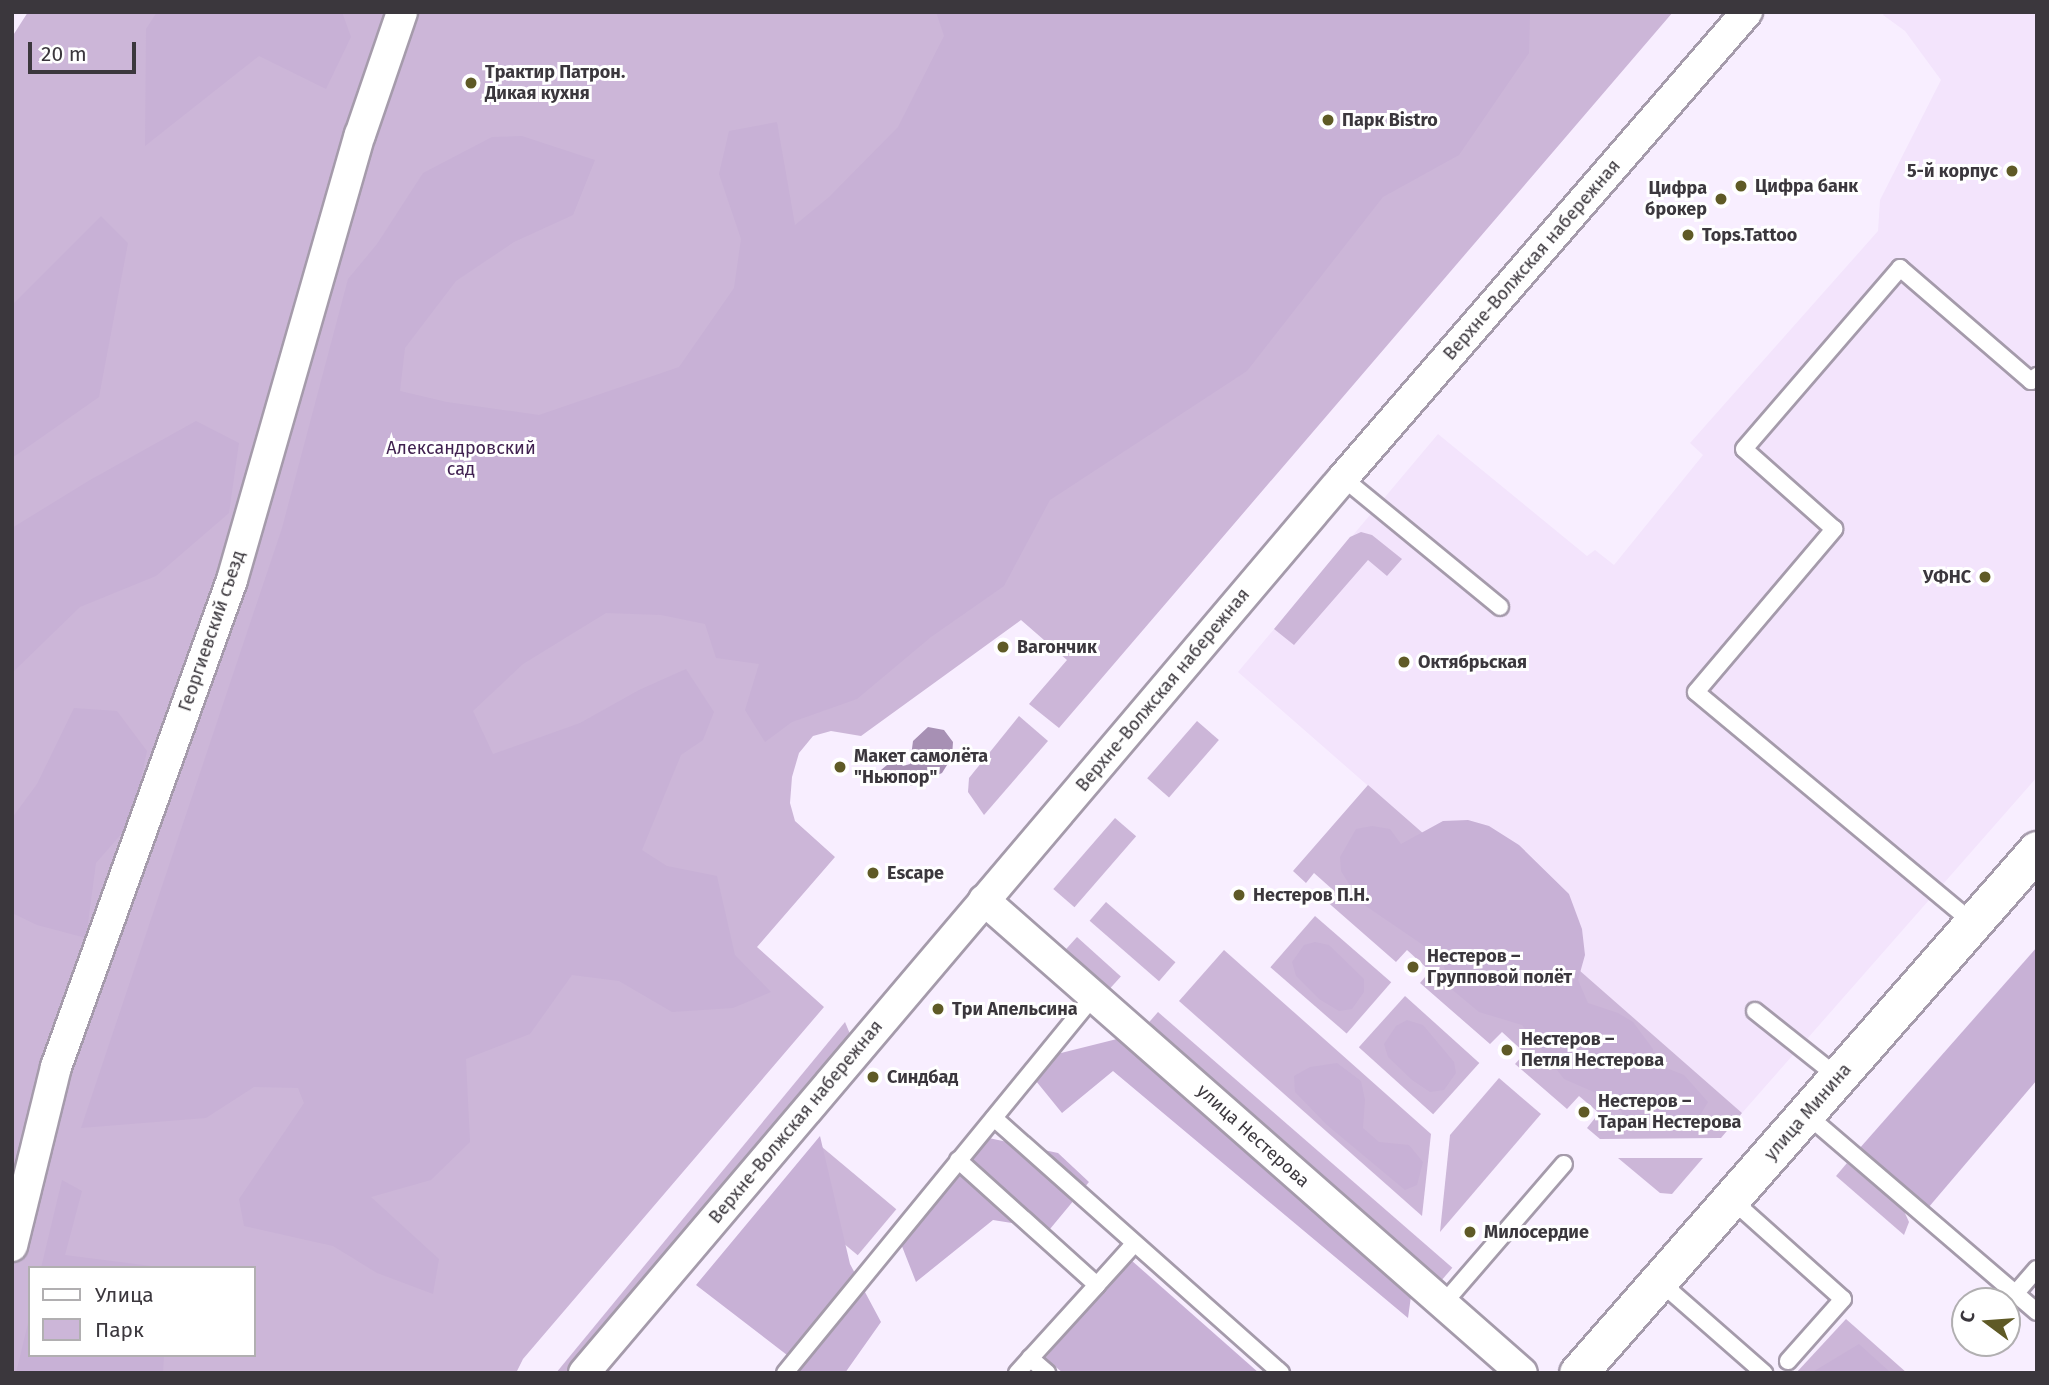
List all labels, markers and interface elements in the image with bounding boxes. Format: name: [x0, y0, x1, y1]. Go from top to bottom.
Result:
scale bar: [32, 28, 140, 72]
text: 20 m: [41, 41, 87, 67]
place label: Трактир Патрон. Дикая кухня: [485, 62, 625, 104]
marker: Трактир Патрон. Дикая кухня: [463, 75, 479, 91]
place label: Парк Bistro: [1342, 109, 1438, 131]
marker: Парк Bistro: [1320, 112, 1336, 128]
street label: Верхне-Волжская набережная: [1439, 155, 1625, 365]
place label: 5-й корпус: [1907, 160, 1998, 182]
marker: 5-й корпус: [2004, 163, 2020, 179]
place label: Цифра банк: [1755, 175, 1858, 197]
place label: Цифра брокер: [1645, 178, 1707, 220]
marker: Цифра банк: [1733, 178, 1749, 194]
marker: Цифра брокер: [1713, 191, 1729, 207]
place label: Tops.Tattoo: [1702, 224, 1797, 246]
marker: Tops.Tattoo: [1680, 227, 1696, 243]
park label: Александровский сад: [386, 438, 536, 480]
street label: Георгиевский съезд: [174, 548, 250, 714]
place label: УФНС: [1923, 566, 1971, 588]
marker: УФНС: [1977, 569, 1993, 585]
street label: Верхне-Волжская набережная: [1072, 584, 1254, 796]
place label: Вагончик: [1017, 636, 1097, 658]
marker: Вагончик: [995, 639, 1011, 655]
place label: Октябрьская: [1418, 651, 1527, 673]
marker: Октябрьская: [1396, 654, 1412, 670]
place label: Макет самолёта "Ньюпор": [854, 746, 988, 788]
marker: Макет самолёта "Ньюпор": [832, 759, 848, 775]
place label: Escape: [887, 862, 944, 884]
marker: Escape: [865, 865, 881, 881]
place label: Нестеров П.Н.: [1253, 884, 1370, 906]
marker: Нестеров П.Н.: [1231, 887, 1247, 903]
place label: Нестеров – Групповой полёт: [1427, 946, 1572, 988]
marker: Нестеров – Групповой полёт: [1405, 959, 1421, 975]
place label: Три Апельсина: [952, 998, 1078, 1020]
marker: Три Апельсина: [930, 1001, 946, 1017]
street label: Верхне-Волжская набережная: [705, 1016, 887, 1228]
place label: Нестеров – Петля Нестерова: [1521, 1029, 1664, 1072]
marker: Нестеров – Петля Нестерова: [1499, 1042, 1515, 1058]
street label: улица Минина: [1760, 1059, 1856, 1165]
place label: Синдбад: [887, 1066, 958, 1088]
marker: Синдбад: [865, 1069, 881, 1085]
street label: улица Нестерова: [1192, 1080, 1314, 1192]
place label: Нестеров – Таран Нестерова: [1598, 1091, 1741, 1134]
marker: Нестеров – Таран Нестерова: [1576, 1104, 1592, 1120]
place label: Милосердие: [1484, 1221, 1589, 1243]
marker: Милосердие: [1462, 1224, 1478, 1240]
legend: [28, 1266, 256, 1357]
text: Улица: [95, 1282, 154, 1308]
north arrow: [1951, 1287, 2021, 1357]
text: С: [1955, 1308, 1980, 1325]
text: Парк: [95, 1317, 144, 1343]

